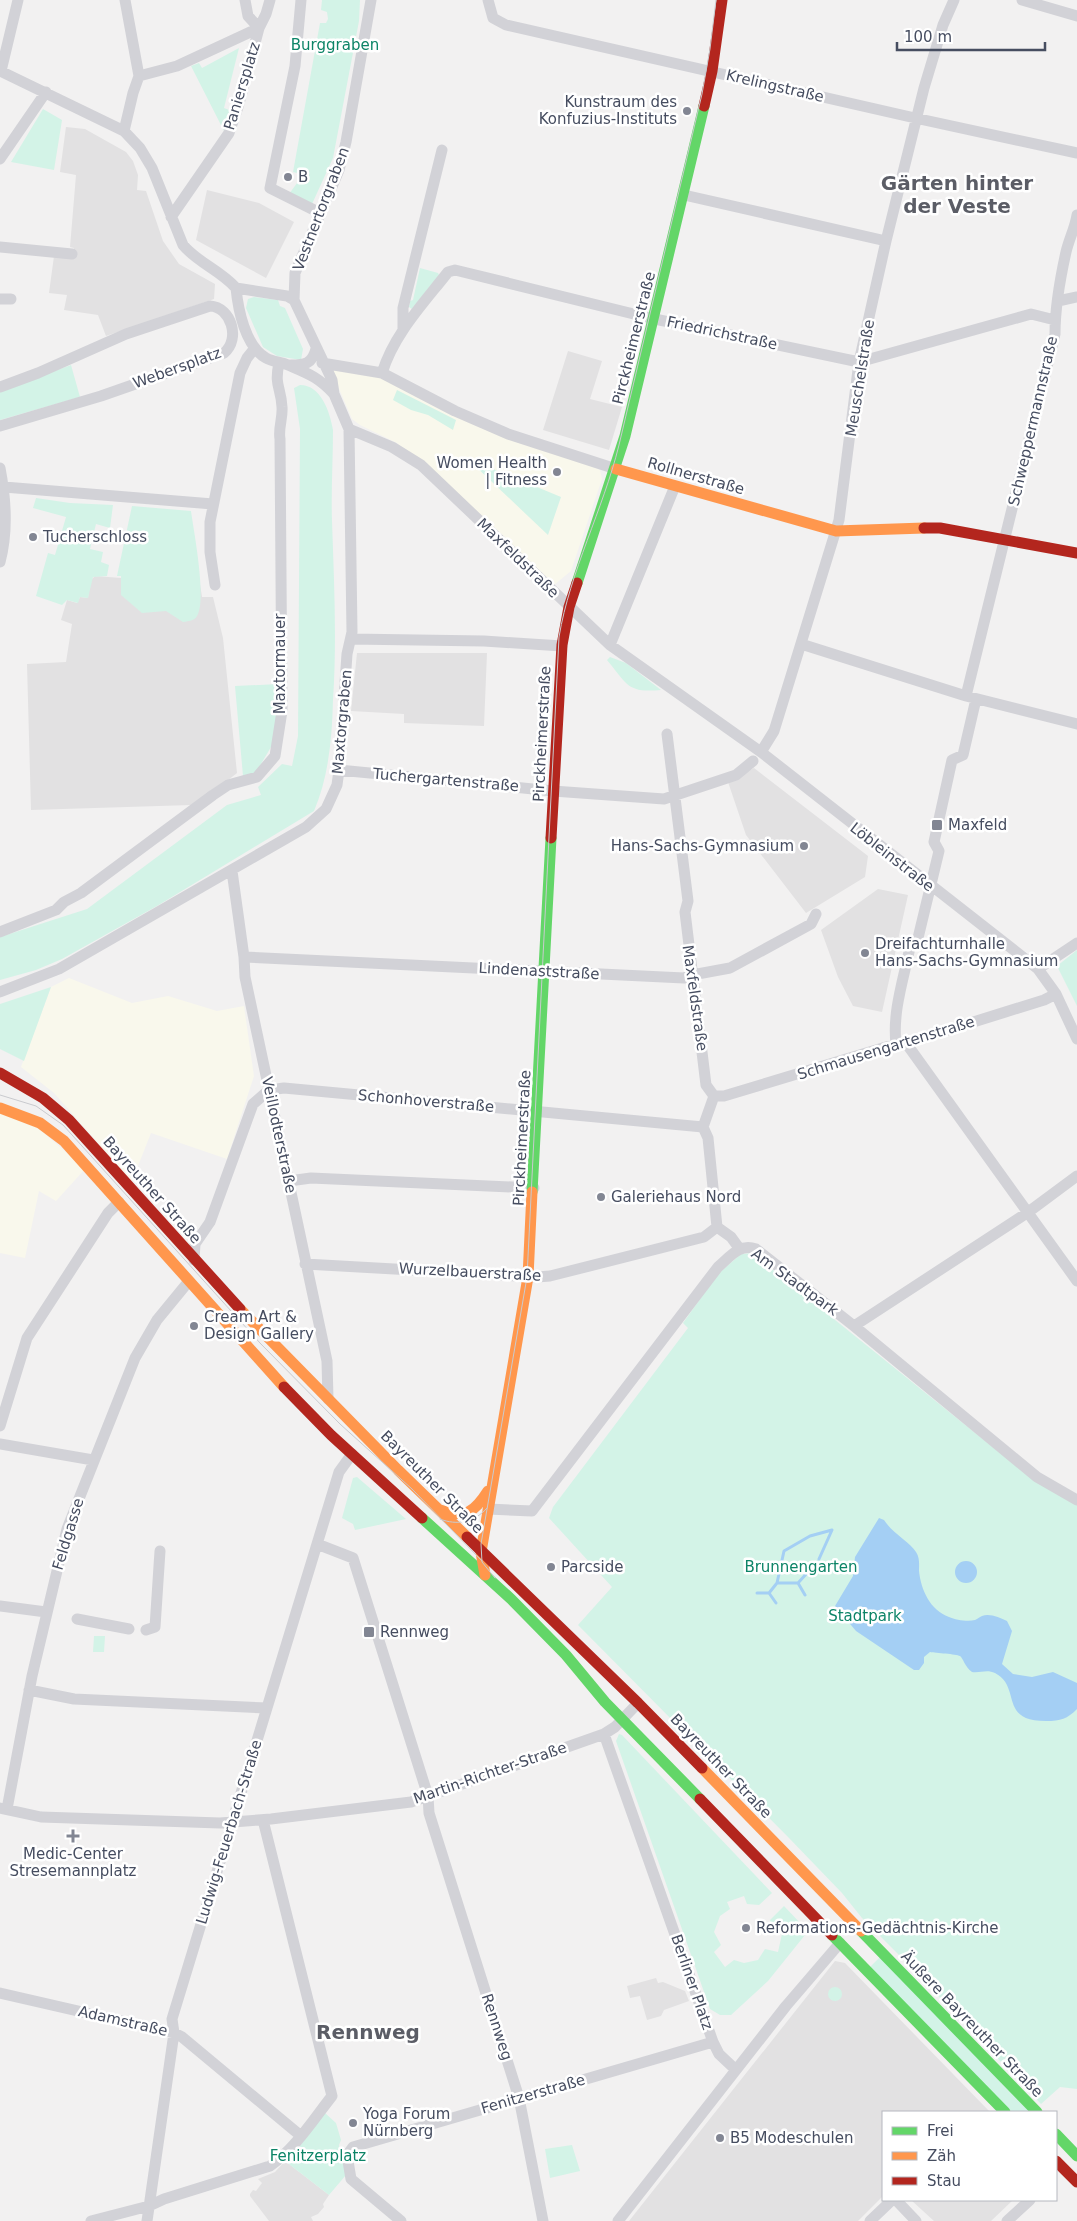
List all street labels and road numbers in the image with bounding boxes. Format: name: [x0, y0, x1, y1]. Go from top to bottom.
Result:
street label: Paniersplatz: [220, 40, 264, 132]
street label: Krelingstraße: [724, 66, 826, 106]
street label: Vestnertorgraben: [289, 145, 353, 273]
street label: Pirckheimerstraße: [609, 270, 659, 406]
street label: Friedrichstraße: [665, 313, 779, 353]
street label: Meuschelstraße: [842, 318, 878, 438]
street label: Schweppermannstraße: [1005, 334, 1061, 508]
street label: Webersplatz: [130, 344, 224, 392]
street label: Rollnerstraße: [646, 454, 746, 498]
street label: Maxfeldstraße: [473, 514, 563, 602]
street label: Maxtormauer: [271, 613, 289, 714]
street label: Pirckheimerstraße: [529, 665, 555, 803]
street label: Maxtorgraben: [328, 669, 356, 775]
street label: Tuchergartenstraße: [371, 765, 520, 795]
street label: Löbleinstraße: [846, 819, 938, 895]
street label: Maxfeldstraße: [679, 944, 711, 1052]
street label: Lindenaststraße: [478, 959, 600, 983]
street label: Schmausengartenstraße: [795, 1012, 977, 1084]
street label: Pirckheimerstraße: [509, 1069, 535, 1207]
street label: Veillodterstraße: [258, 1075, 300, 1195]
street label: Schonhoverstraße: [357, 1086, 495, 1116]
street label: Bayreuther Straße: [99, 1133, 205, 1247]
street label: Am Stadtpark: [748, 1244, 842, 1320]
street label: Wurzelbauerstraße: [398, 1259, 542, 1285]
street label: Bayreuther Straße: [377, 1427, 487, 1537]
street label: Feldgasse: [49, 1496, 87, 1572]
street label: Bayreuther Straße: [667, 1710, 775, 1822]
street label: Ludwig-Feuerbach-Straße: [192, 1738, 266, 1926]
street label: Martin-Richter-Straße: [411, 1738, 569, 1808]
street label: Berliner Platz: [667, 1932, 717, 2032]
street label: Äußere Bayreuther Straße: [897, 1946, 1047, 2101]
street label: Rennweg: [478, 1991, 516, 2063]
street label: Adamstraße: [77, 2002, 169, 2040]
street label: Fenitzerstraße: [479, 2071, 587, 2117]

